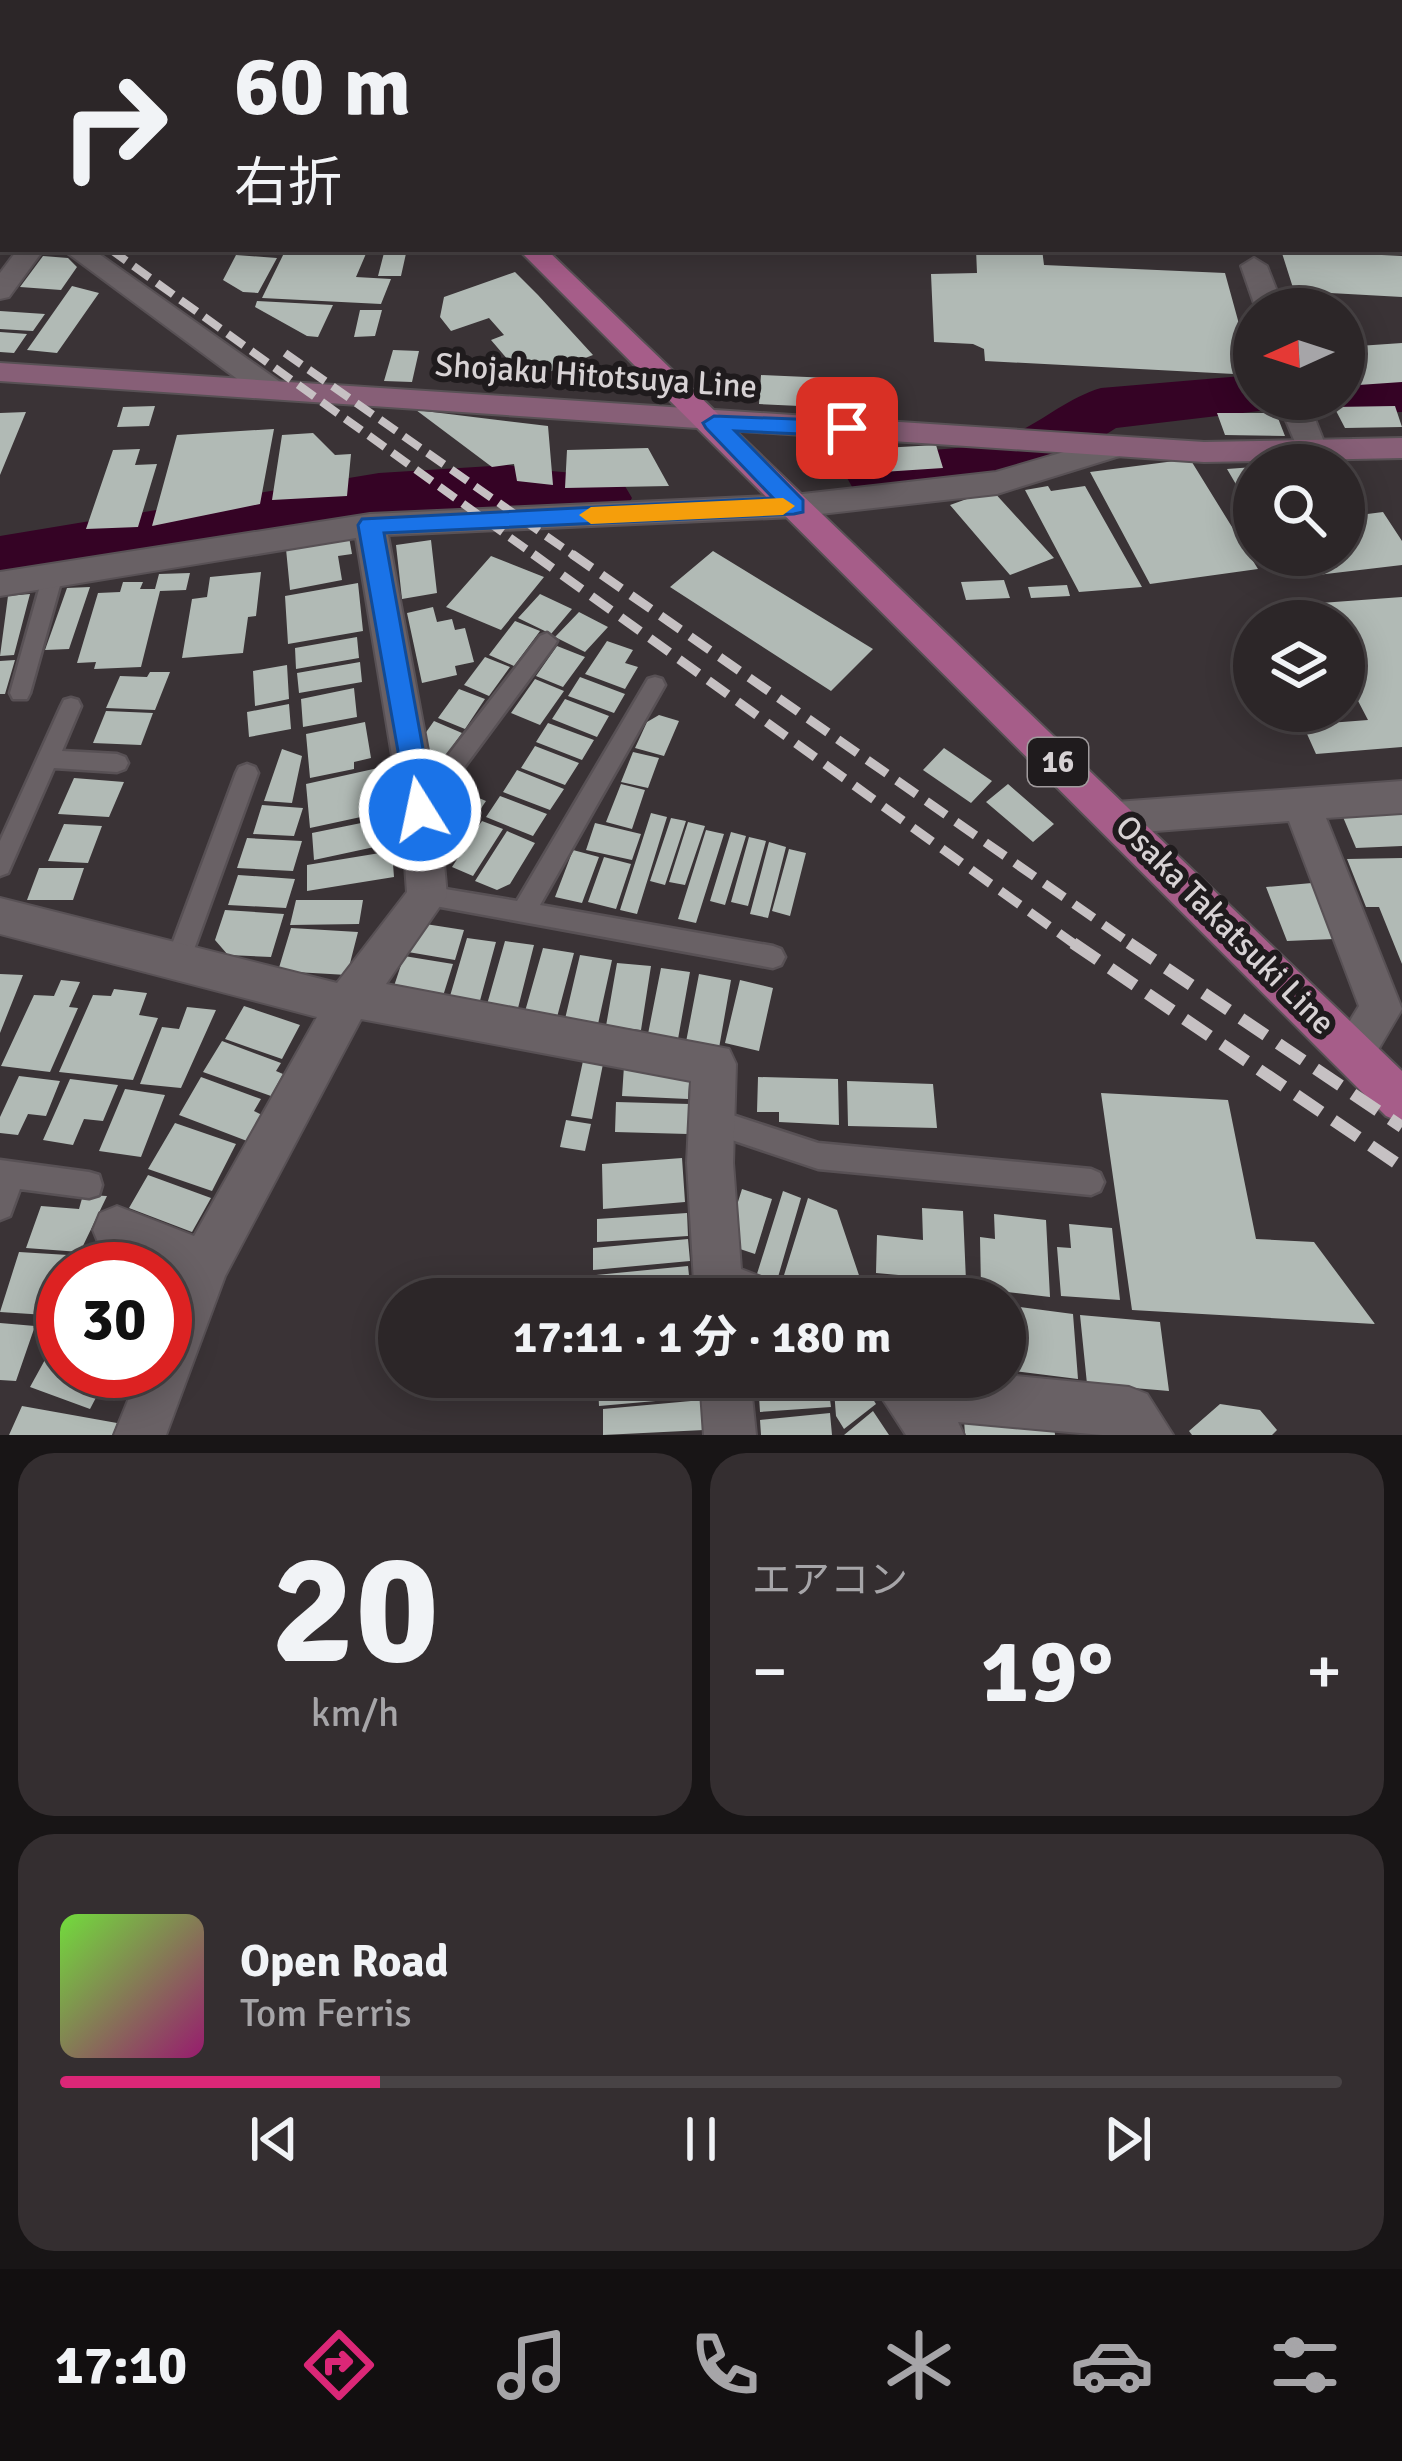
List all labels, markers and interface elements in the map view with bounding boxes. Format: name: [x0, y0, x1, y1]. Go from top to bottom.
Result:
text: 60 m: [234, 35, 411, 139]
icon: right: [36, 48, 192, 204]
text: 右折: [234, 150, 342, 217]
north arrow: [1233, 288, 1365, 420]
map controls: [1233, 288, 1365, 732]
street label: Shojaku Hitotsuya Line: [433, 344, 759, 408]
pin: [796, 377, 898, 479]
icon: arrive: [814, 395, 880, 461]
button: search: [1233, 444, 1365, 576]
button: layers: [1233, 600, 1365, 732]
road number: 16: [1028, 738, 1088, 786]
position arrow: [357, 747, 483, 873]
street label: Osaka Takatsuki Line: [1107, 807, 1343, 1043]
speed limit sign: 30: [36, 1242, 192, 1398]
text: 17:11 · 1 分 · 180 m: [513, 1310, 891, 1365]
text: 20: [271, 1514, 439, 1707]
text: エアコン: [752, 1556, 908, 1604]
text: 19°: [980, 1616, 1114, 1727]
text: −: [752, 1631, 788, 1712]
text: +: [1306, 1631, 1342, 1712]
text: km/h: [311, 1689, 399, 1737]
text: Open Road: [240, 1934, 449, 1989]
text: Tom Ferris: [240, 1989, 412, 2037]
icon: previous: [241, 2106, 307, 2172]
icon: pause: [668, 2106, 734, 2172]
icon: next: [1095, 2106, 1161, 2172]
icon: directions: [297, 2323, 381, 2407]
icon: music: [490, 2323, 574, 2407]
icon: phone: [683, 2323, 767, 2407]
icon: climate: [877, 2323, 961, 2407]
icon: car: [1070, 2323, 1154, 2407]
icon: filters: [1263, 2323, 1347, 2407]
text: 17:10: [55, 2332, 187, 2399]

